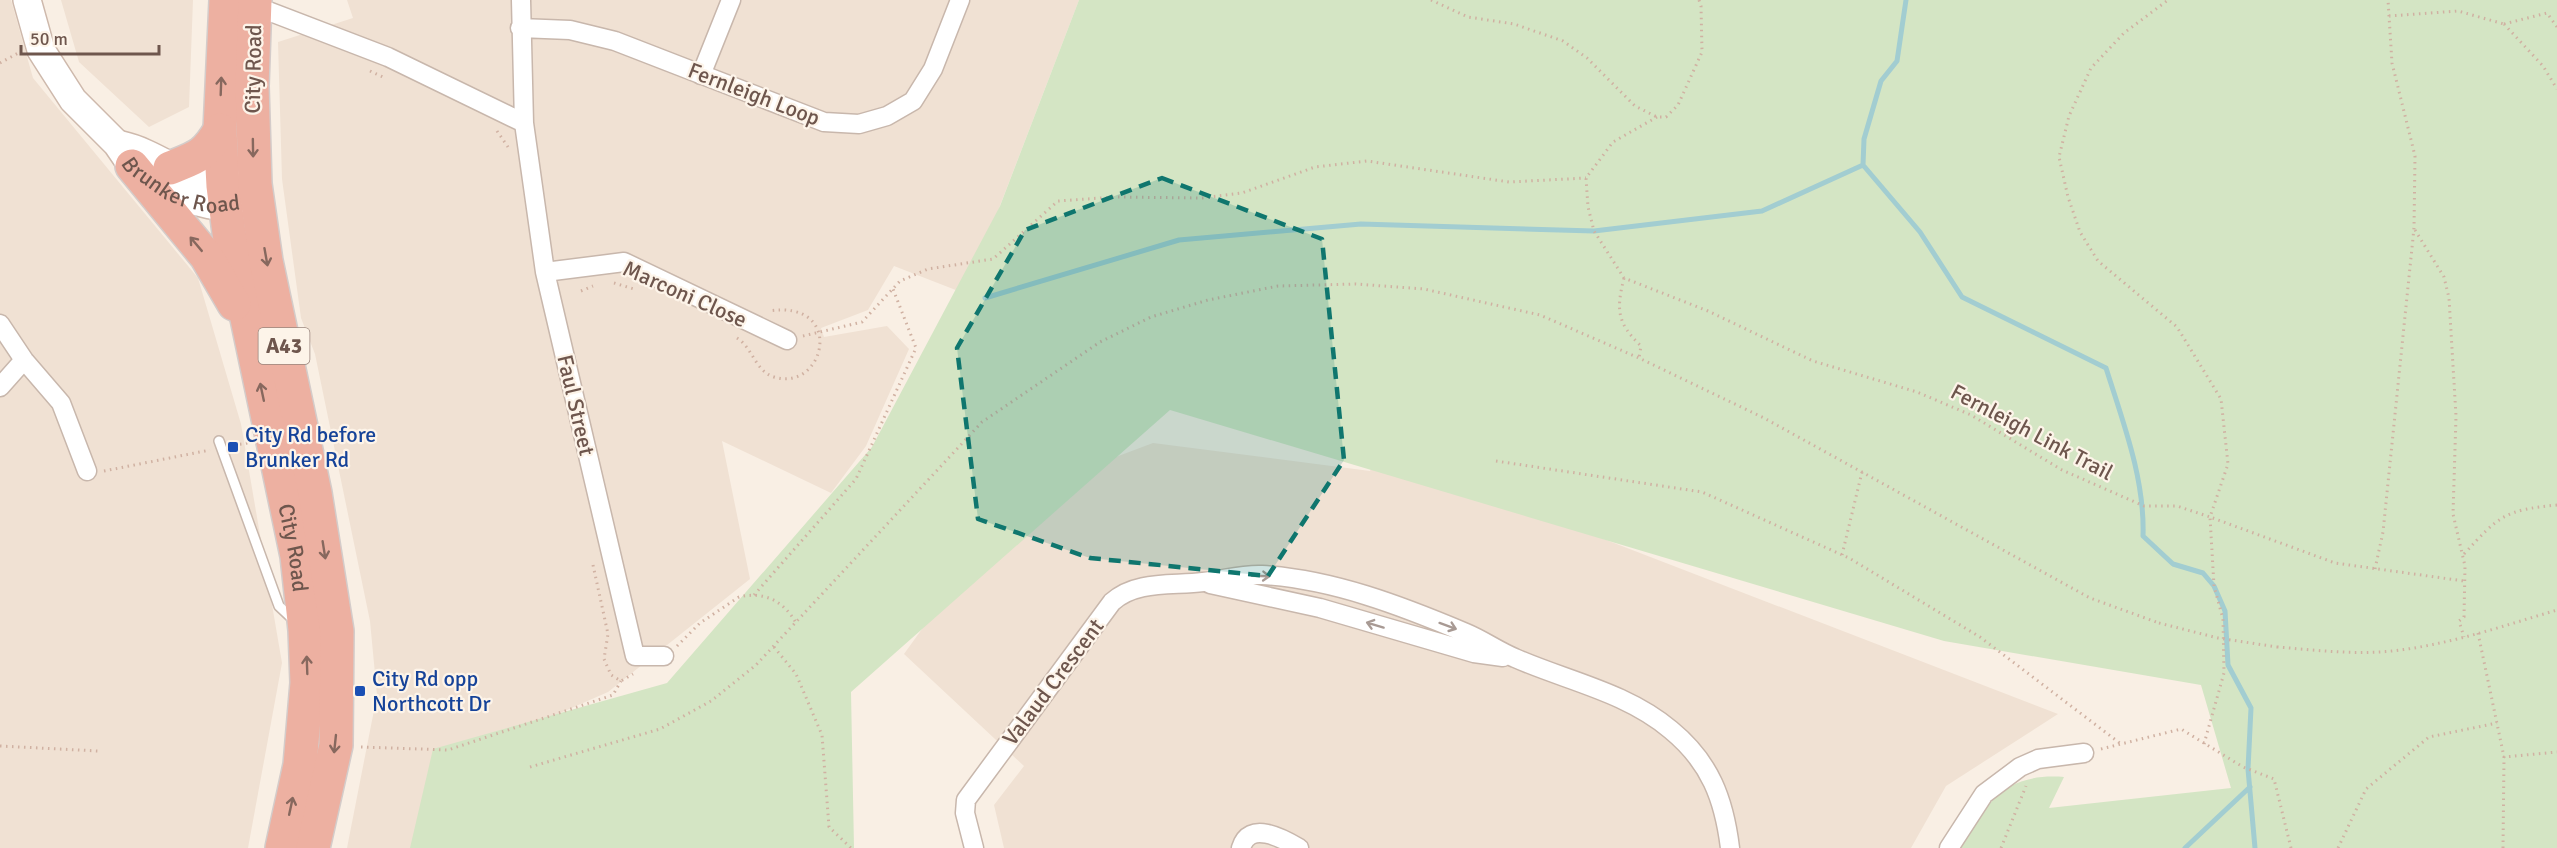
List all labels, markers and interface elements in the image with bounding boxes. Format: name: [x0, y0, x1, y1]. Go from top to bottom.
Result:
scale bar: [21, 18, 159, 56]
street label: City Road: [239, 24, 267, 114]
text: 50 m: [30, 28, 68, 50]
street label: Fernleigh Loop: [684, 56, 824, 132]
one-way arrow: [215, 76, 227, 96]
one-way arrow: [247, 138, 259, 158]
street label: Brunker Road: [116, 151, 241, 219]
one-way arrow: [189, 237, 203, 252]
one-way arrow: [260, 246, 271, 266]
street label: Marconi Close: [619, 255, 751, 333]
road number: A43: [258, 328, 310, 364]
street label: Faul Street: [551, 352, 601, 458]
street label: Fernleigh Link Trail: [1946, 378, 2118, 486]
one-way arrow: [256, 383, 267, 402]
place label: City Rd before Brunker Rd: [245, 421, 376, 473]
marker: City Rd before Brunker Rd: [226, 440, 240, 454]
street label: City Road: [273, 501, 314, 593]
one-way arrow: [319, 540, 330, 560]
one-way arrow: [1251, 570, 1271, 581]
street label: Valaud Crescent: [997, 613, 1110, 751]
one-way arrow: [1366, 619, 1385, 630]
one-way arrow: [1439, 622, 1457, 633]
one-way arrow: [301, 655, 312, 675]
place label: City Rd opp Northcott Dr: [372, 665, 491, 717]
marker: City Rd opp Northcott Dr: [353, 684, 367, 698]
one-way arrow: [329, 734, 340, 754]
one-way arrow: [286, 797, 297, 817]

